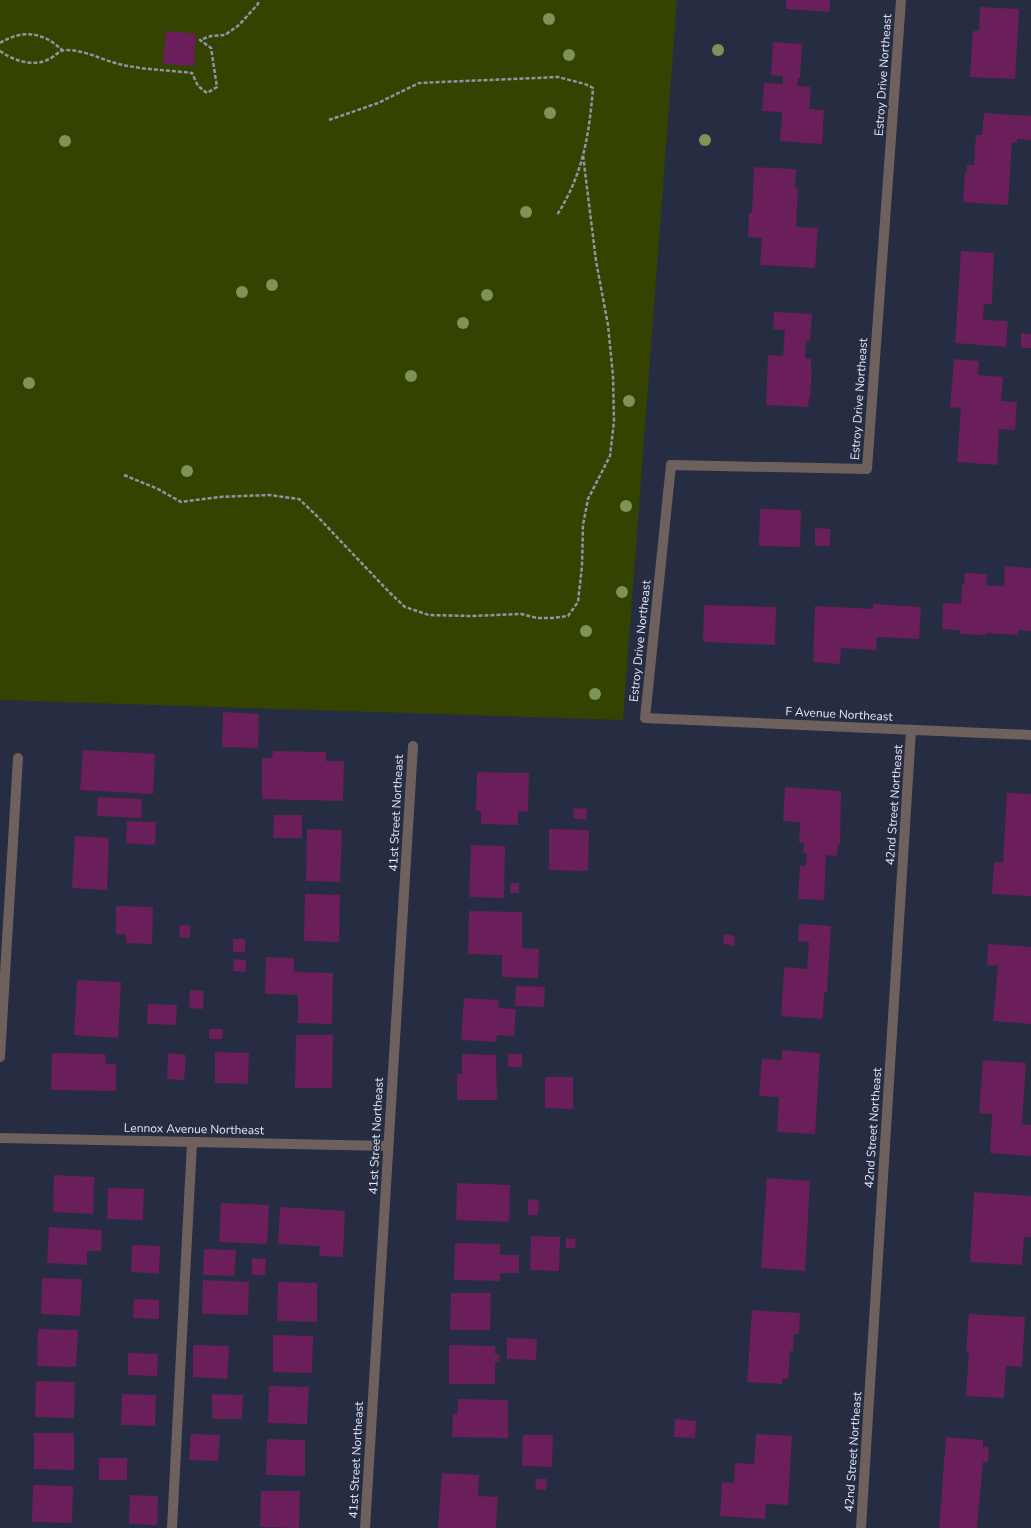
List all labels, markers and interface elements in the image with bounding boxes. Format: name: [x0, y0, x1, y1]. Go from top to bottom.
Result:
street label: Estroy Drive Northeast: [871, 13, 895, 137]
street label: Estroy Drive Northeast: [847, 337, 871, 461]
street label: Estroy Drive Northeast: [626, 579, 654, 703]
street label: F Avenue Northeast: [785, 703, 894, 725]
street label: 42nd Street Northeast: [882, 743, 906, 866]
street label: 41st Street Northeast: [385, 753, 407, 872]
street label: 42nd Street Northeast: [861, 1066, 885, 1189]
street label: 41st Street Northeast: [365, 1076, 387, 1195]
street label: Lennox Avenue Northeast: [124, 1120, 265, 1138]
street label: 42nd Street Northeast: [841, 1390, 865, 1513]
street label: 41st Street Northeast: [345, 1400, 367, 1519]

